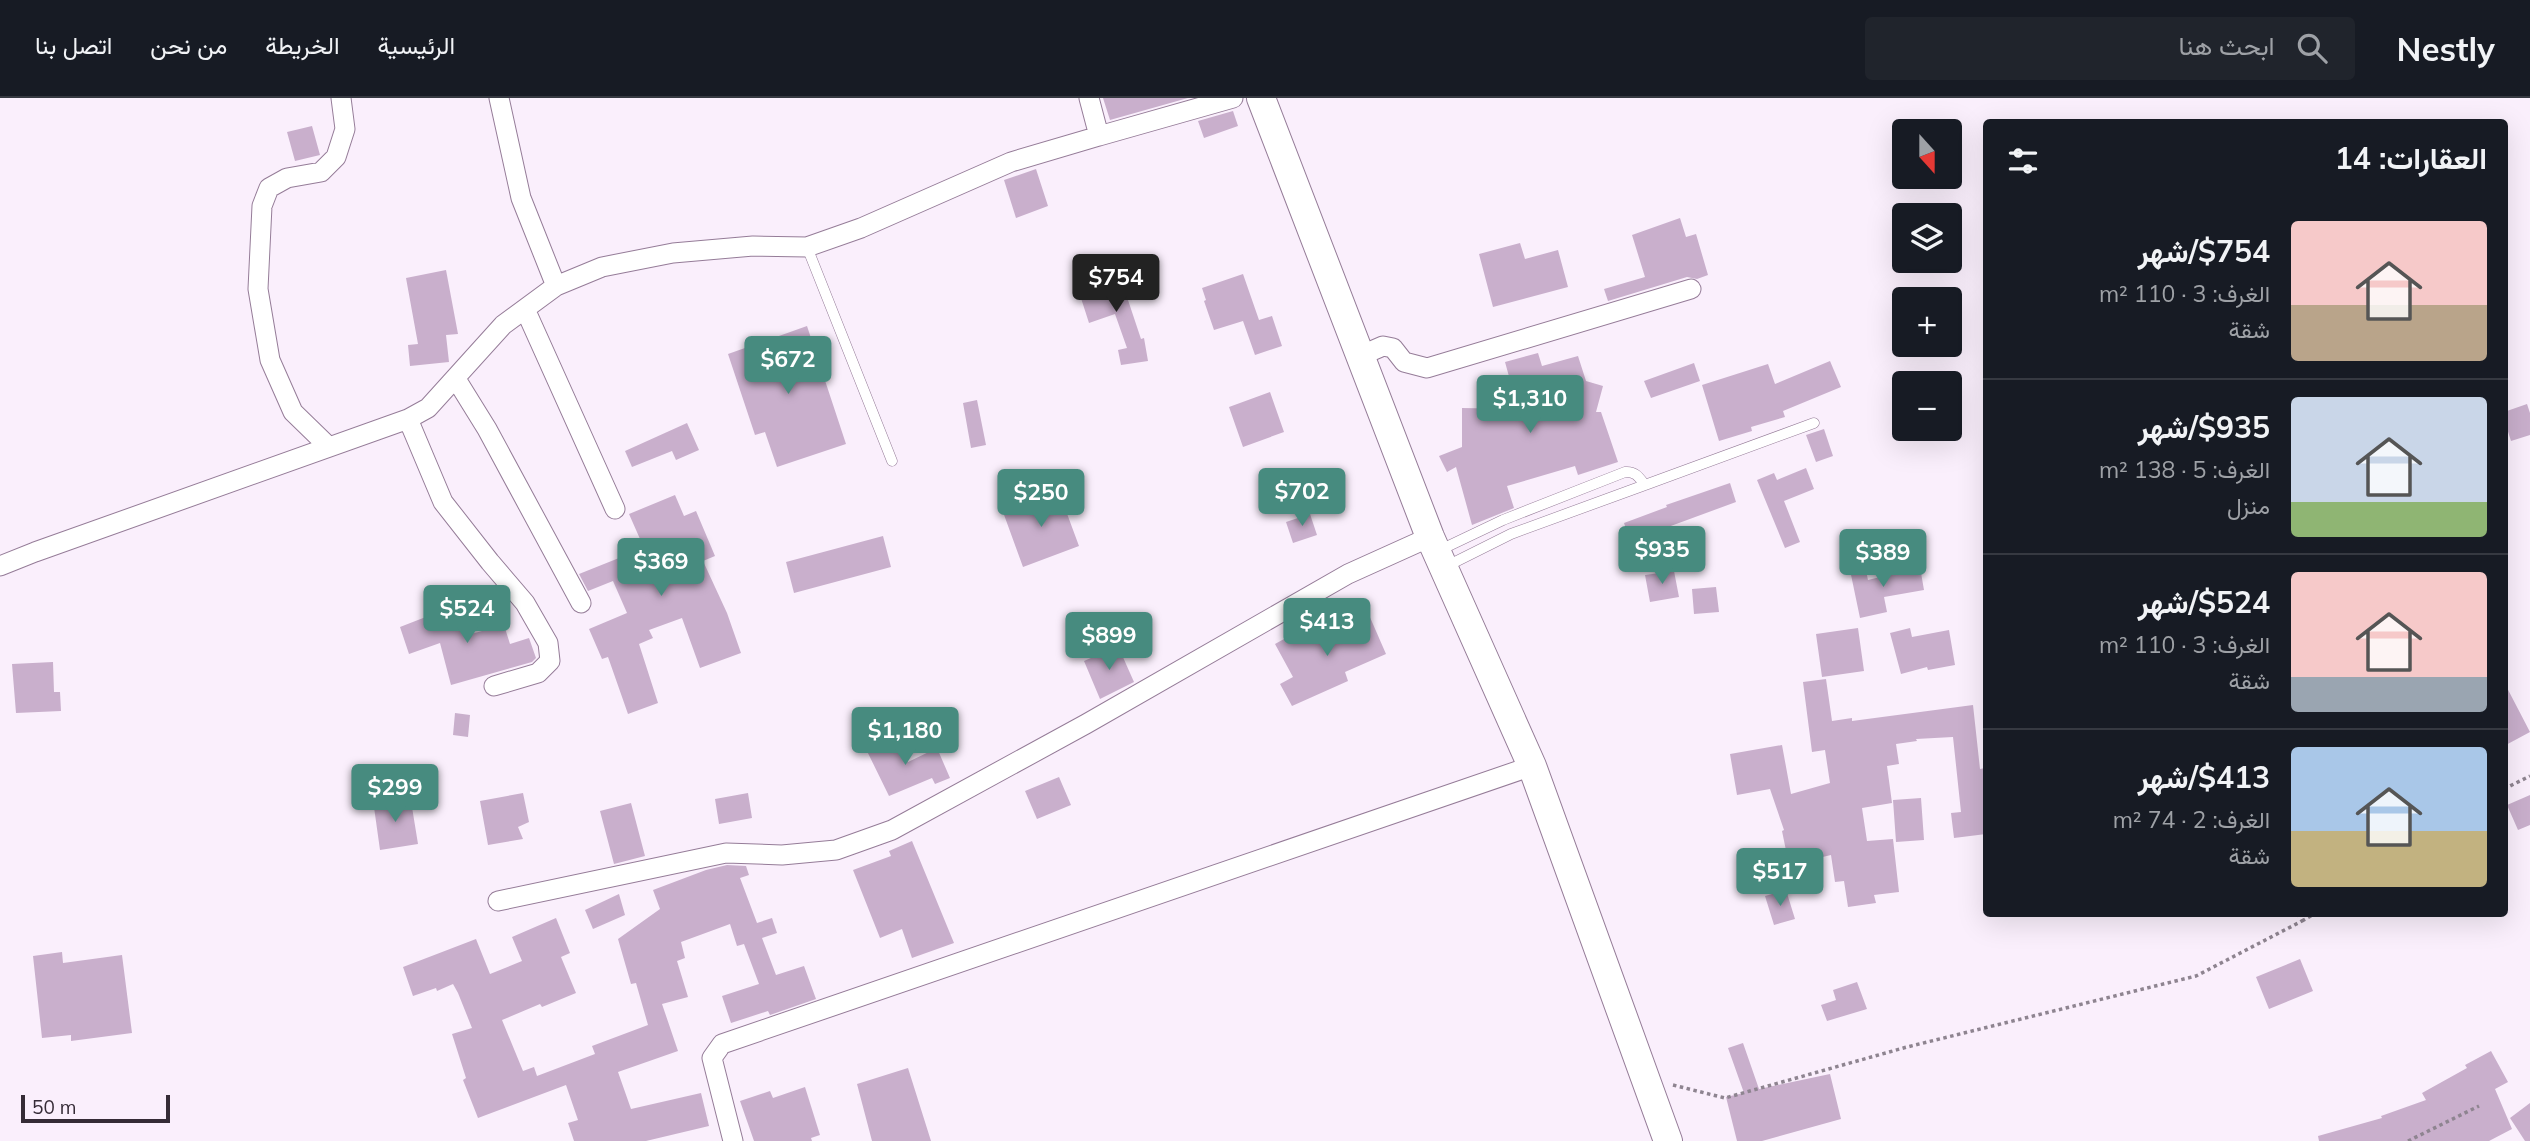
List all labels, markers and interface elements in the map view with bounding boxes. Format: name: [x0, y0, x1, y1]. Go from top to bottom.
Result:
search box: [1865, 17, 2355, 80]
text: Nestly: [2397, 28, 2495, 69]
text: ابحث هنا: [2179, 29, 2275, 62]
icon: search: [2293, 29, 2331, 67]
text: اتصل بنا: [35, 30, 112, 60]
text: من نحن: [150, 30, 227, 60]
text: الخريطة: [265, 30, 339, 60]
text: الرئيسية: [377, 30, 455, 60]
north arrow: [1892, 119, 1962, 189]
map controls: [1892, 119, 1962, 441]
text: العقارات: 14: [2335, 139, 2487, 177]
icon: filters: [2004, 142, 2042, 180]
button: layers: [1892, 203, 1962, 273]
text: $754/شهر: [2138, 232, 2270, 270]
icon: home: [2347, 249, 2431, 333]
pin: $754: [1075, 254, 1157, 314]
text: $754: [1088, 262, 1144, 291]
text: الغرف: 3 · 110 m²: [2099, 279, 2270, 308]
button: +: [1892, 287, 1962, 357]
text: شقة: [2228, 315, 2270, 344]
pin: $672: [747, 336, 829, 396]
text: $672: [760, 344, 816, 373]
button: −: [1892, 371, 1962, 441]
pin: $1,310: [1473, 376, 1587, 435]
text: $1,310: [1493, 383, 1567, 412]
text: $935/شهر: [2138, 408, 2270, 446]
icon: home: [2347, 425, 2431, 509]
text: الغرف: 5 · 138 m²: [2099, 455, 2270, 484]
pin: $702: [1261, 468, 1343, 528]
pin: $250: [1000, 470, 1082, 529]
text: $702: [1274, 476, 1330, 505]
text: $250: [1013, 477, 1069, 506]
text: منزل: [2227, 491, 2270, 520]
pin: $935: [1621, 526, 1703, 586]
pin: $389: [1842, 530, 1924, 589]
text: $935: [1634, 534, 1690, 563]
text: $389: [1855, 537, 1911, 566]
pin: $369: [620, 538, 702, 598]
text: $369: [633, 546, 689, 575]
text: $524/شهر: [2138, 583, 2270, 621]
pin: $524: [426, 586, 508, 645]
text: $524: [439, 593, 495, 622]
pin: $413: [1286, 598, 1368, 658]
icon: home: [2347, 600, 2431, 684]
text: $413: [1299, 606, 1355, 635]
pin: $899: [1068, 612, 1150, 672]
text: $899: [1081, 620, 1137, 649]
text: الغرف: 3 · 110 m²: [2099, 630, 2270, 659]
text: شقة: [2228, 666, 2270, 695]
pin: $1,180: [848, 708, 962, 767]
text: $1,180: [868, 715, 942, 744]
text: $413/شهر: [2138, 758, 2270, 796]
pin: $299: [354, 764, 436, 824]
text: $299: [367, 772, 423, 801]
icon: home: [2347, 775, 2431, 859]
text: الغرف: 2 · 74 m²: [2113, 805, 2270, 834]
text: شقة: [2228, 841, 2270, 870]
pin: $517: [1739, 848, 1821, 908]
text: $517: [1752, 856, 1808, 885]
scale bar: [21, 1092, 170, 1124]
text: 50 m: [32, 1095, 76, 1119]

